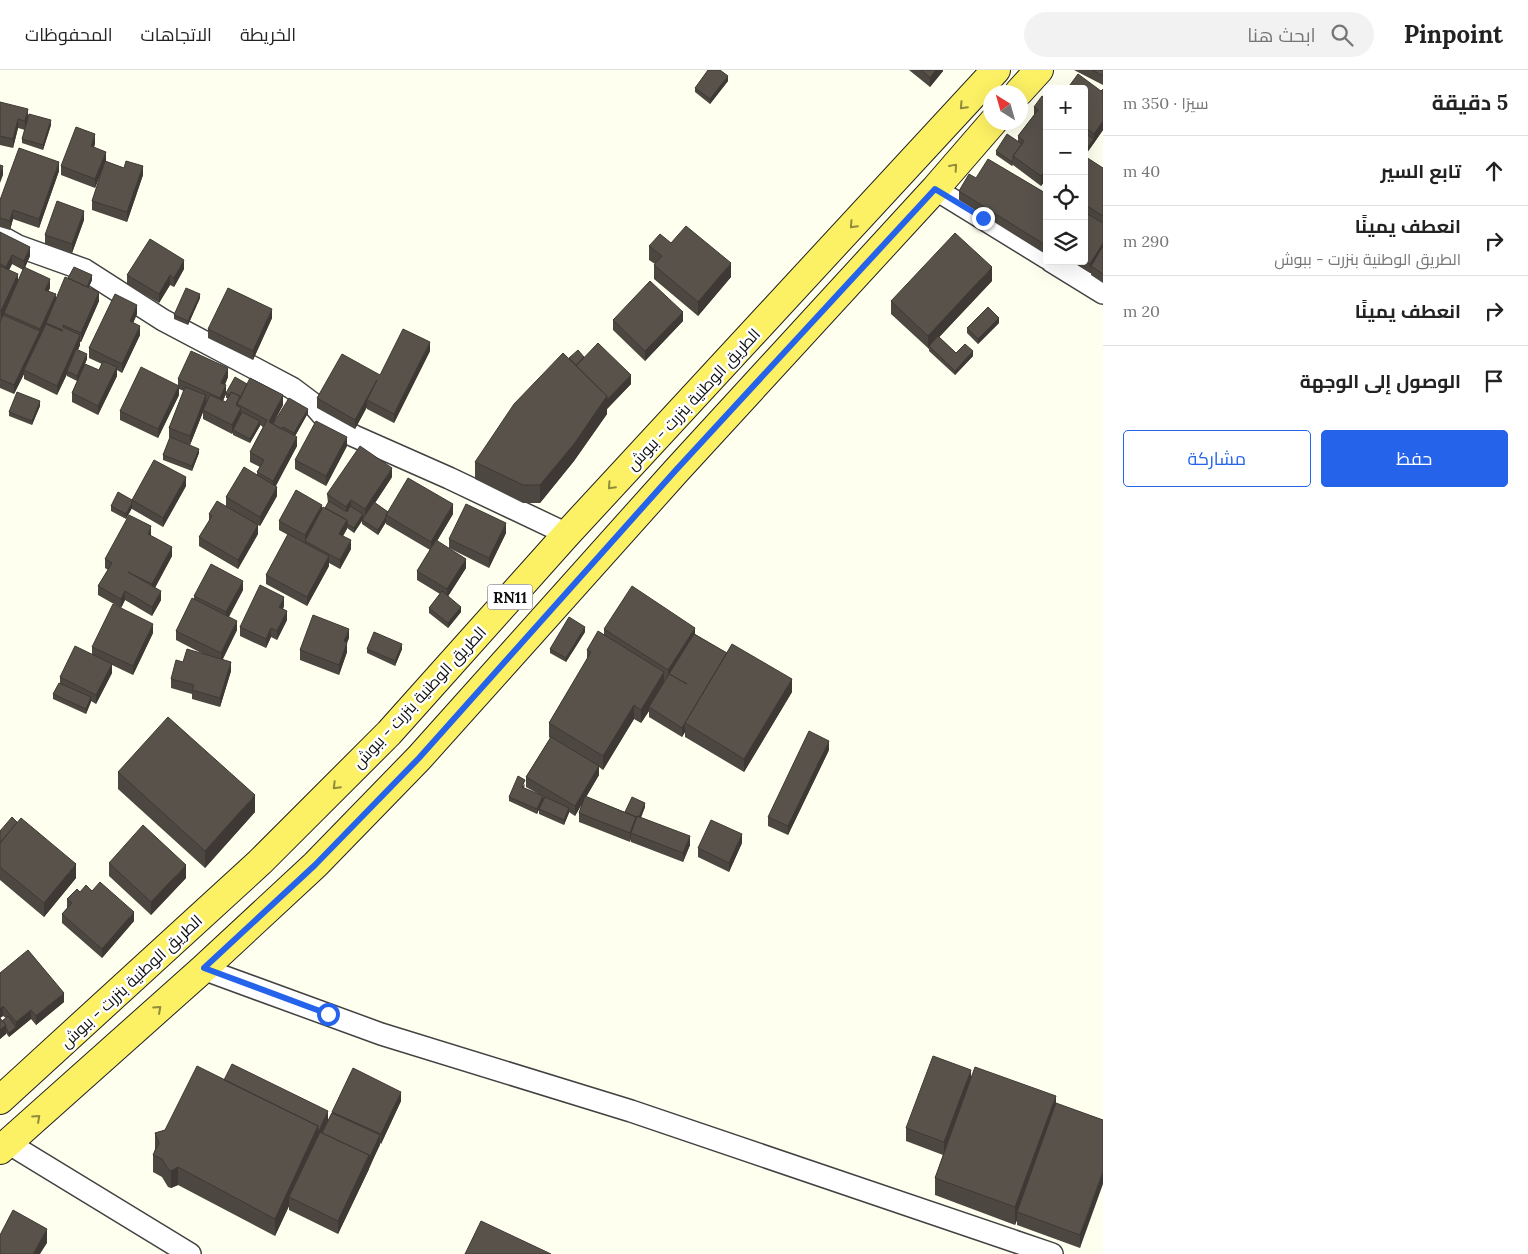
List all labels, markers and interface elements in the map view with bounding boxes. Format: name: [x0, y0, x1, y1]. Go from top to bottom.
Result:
search box: [1024, 12, 1374, 57]
text: Pinpoint: [1404, 19, 1503, 50]
icon: search: [1328, 21, 1356, 49]
text: المحفوظات: [25, 23, 113, 46]
text: الاتجاهات: [141, 23, 212, 46]
text: الخريطة: [240, 23, 296, 46]
text: ابحث هنا: [1247, 23, 1316, 47]
north arrow: [983, 85, 1028, 130]
map controls: [1043, 85, 1088, 265]
button: +: [1043, 85, 1088, 130]
text: 5 دقيقة: [1432, 89, 1508, 116]
text: سيرًا · 350 m: [1123, 93, 1209, 113]
one-way arrow: [960, 100, 969, 109]
button: −: [1043, 130, 1088, 175]
icon: ahead: [1480, 157, 1508, 185]
text: تابع السير: [1380, 159, 1461, 183]
text: 40 m: [1123, 161, 1160, 181]
one-way arrow: [948, 164, 957, 173]
button: locate: [1043, 175, 1088, 220]
route end: [972, 207, 995, 230]
text: انعطف يمينًا: [1355, 214, 1461, 238]
one-way arrow: [849, 220, 858, 229]
button: layers: [1043, 220, 1088, 265]
icon: right: [1480, 227, 1508, 255]
text: 290 m: [1123, 231, 1169, 251]
text: الطريق الوطنية بنزرت - ببوش: [1274, 249, 1461, 269]
icon: right: [1480, 297, 1508, 325]
text: انعطف يمينًا: [1355, 299, 1461, 323]
text: 20 m: [1123, 301, 1160, 321]
street label: الطريق الوطنية بنزرت - ببوش: [622, 324, 765, 475]
icon: arrive: [1480, 367, 1508, 395]
text: الوصول إلى الوجهة: [1300, 369, 1461, 393]
button: مشاركة: [1123, 430, 1311, 487]
button: حفظ: [1321, 430, 1508, 487]
one-way arrow: [608, 480, 617, 489]
road number: RN11: [488, 584, 532, 610]
street label: الطريق الوطنية بنزرت - ببوش: [348, 622, 491, 773]
one-way arrow: [333, 780, 342, 789]
street label: الطريق الوطنية بنزرت - ببوش: [56, 910, 207, 1053]
route start: [317, 1003, 340, 1026]
one-way arrow: [152, 1006, 161, 1015]
one-way arrow: [31, 1115, 40, 1124]

